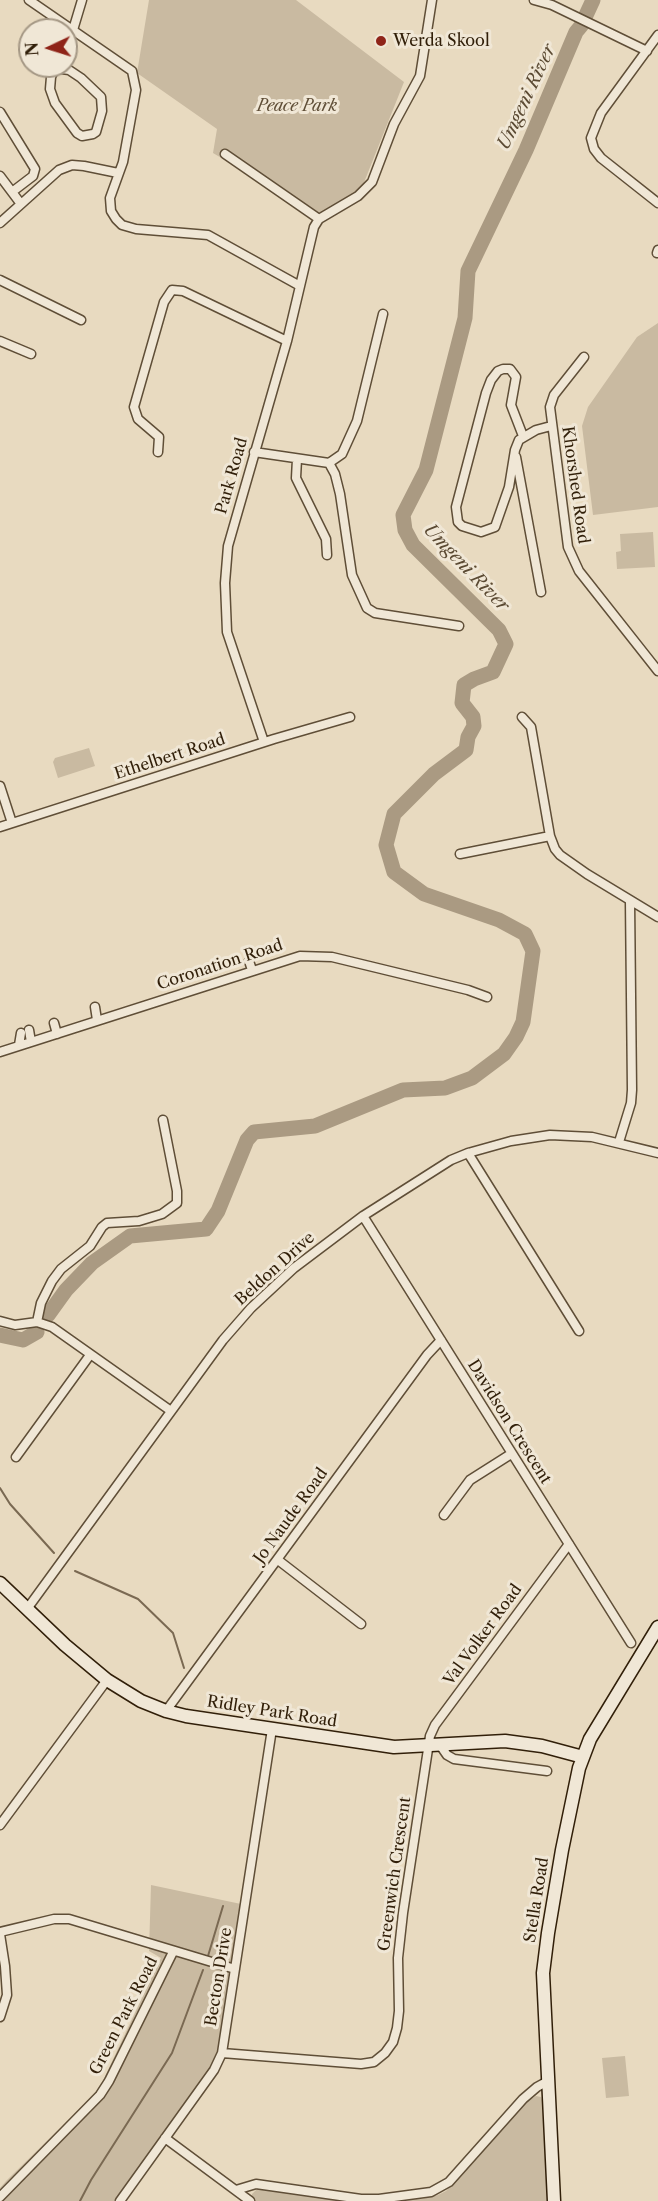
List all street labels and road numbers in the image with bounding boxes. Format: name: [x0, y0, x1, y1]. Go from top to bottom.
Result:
street label: Khorshed Road: [557, 425, 593, 545]
street label: Park Road: [212, 436, 252, 516]
street label: Ethelbert Road: [112, 730, 228, 784]
street label: Coronation Road: [155, 936, 285, 994]
street label: Beldon Drive: [231, 1228, 319, 1310]
street label: Davidson Crescent: [463, 1356, 555, 1488]
street label: Jo Naude Road: [250, 1465, 332, 1567]
street label: Val Volker Road: [440, 1581, 526, 1689]
street label: Ridley Park Road: [206, 1692, 338, 1732]
street label: Greenwich Crescent: [375, 1796, 415, 1952]
street label: Stella Road: [521, 1856, 553, 1944]
street label: Becton Drive: [202, 1926, 236, 2028]
street label: Green Park Road: [86, 1954, 162, 2078]

